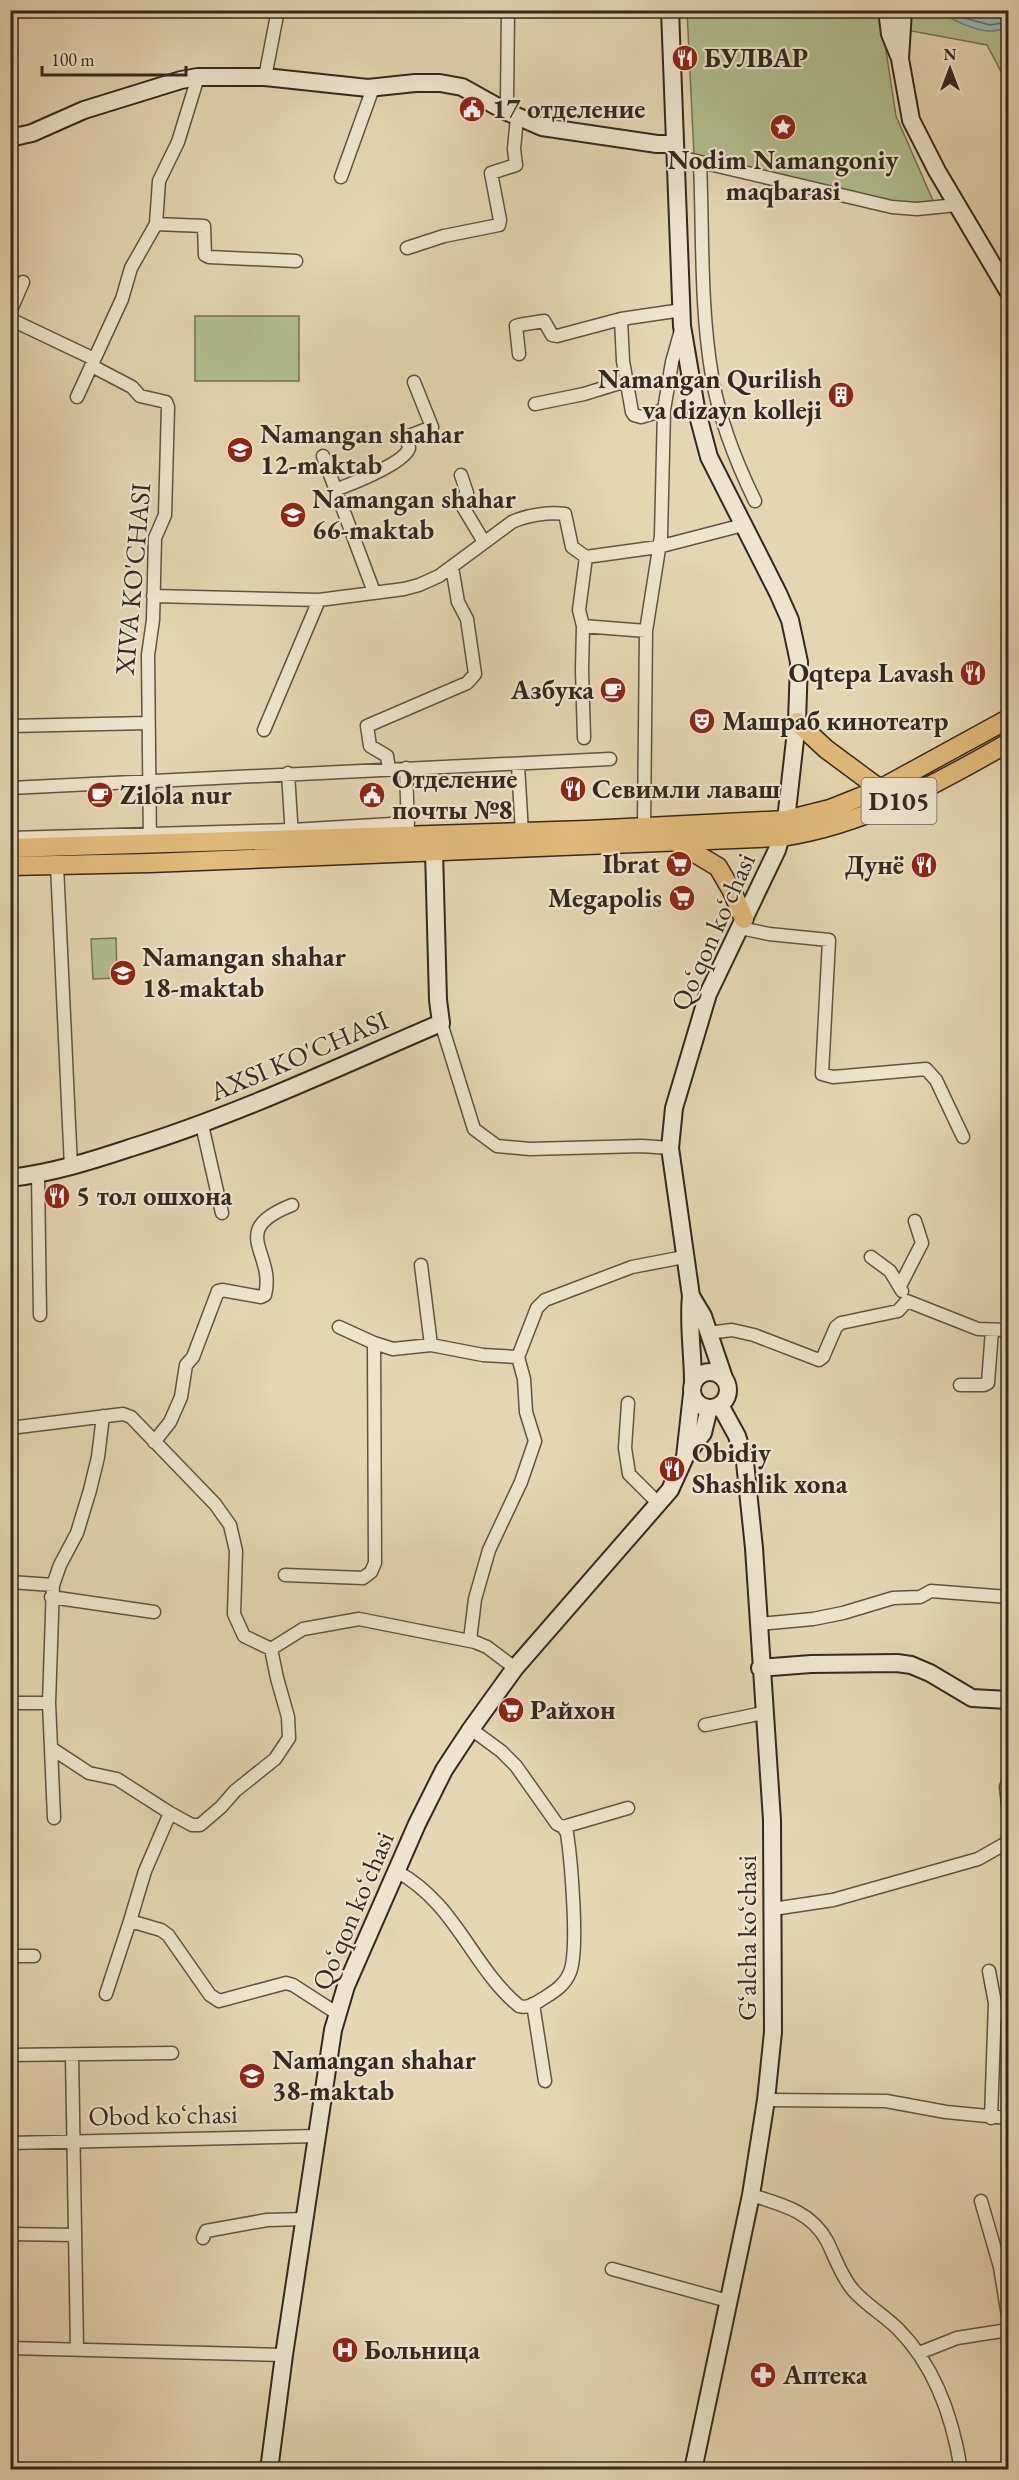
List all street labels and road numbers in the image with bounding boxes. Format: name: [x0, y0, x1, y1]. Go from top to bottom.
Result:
street label: XIVA KO'CHASI: [107, 481, 158, 678]
road number: D105: [862, 778, 936, 824]
street label: Qoʻqon koʻchasi: [662, 847, 763, 1016]
street label: AXSI KO'CHASI: [203, 1002, 393, 1109]
street label: Qoʻqon koʻchasi: [303, 1826, 402, 1995]
street label: Gʻalcha koʻchasi: [729, 1855, 764, 2021]
street label: Obod koʻchasi: [88, 2096, 238, 2133]

